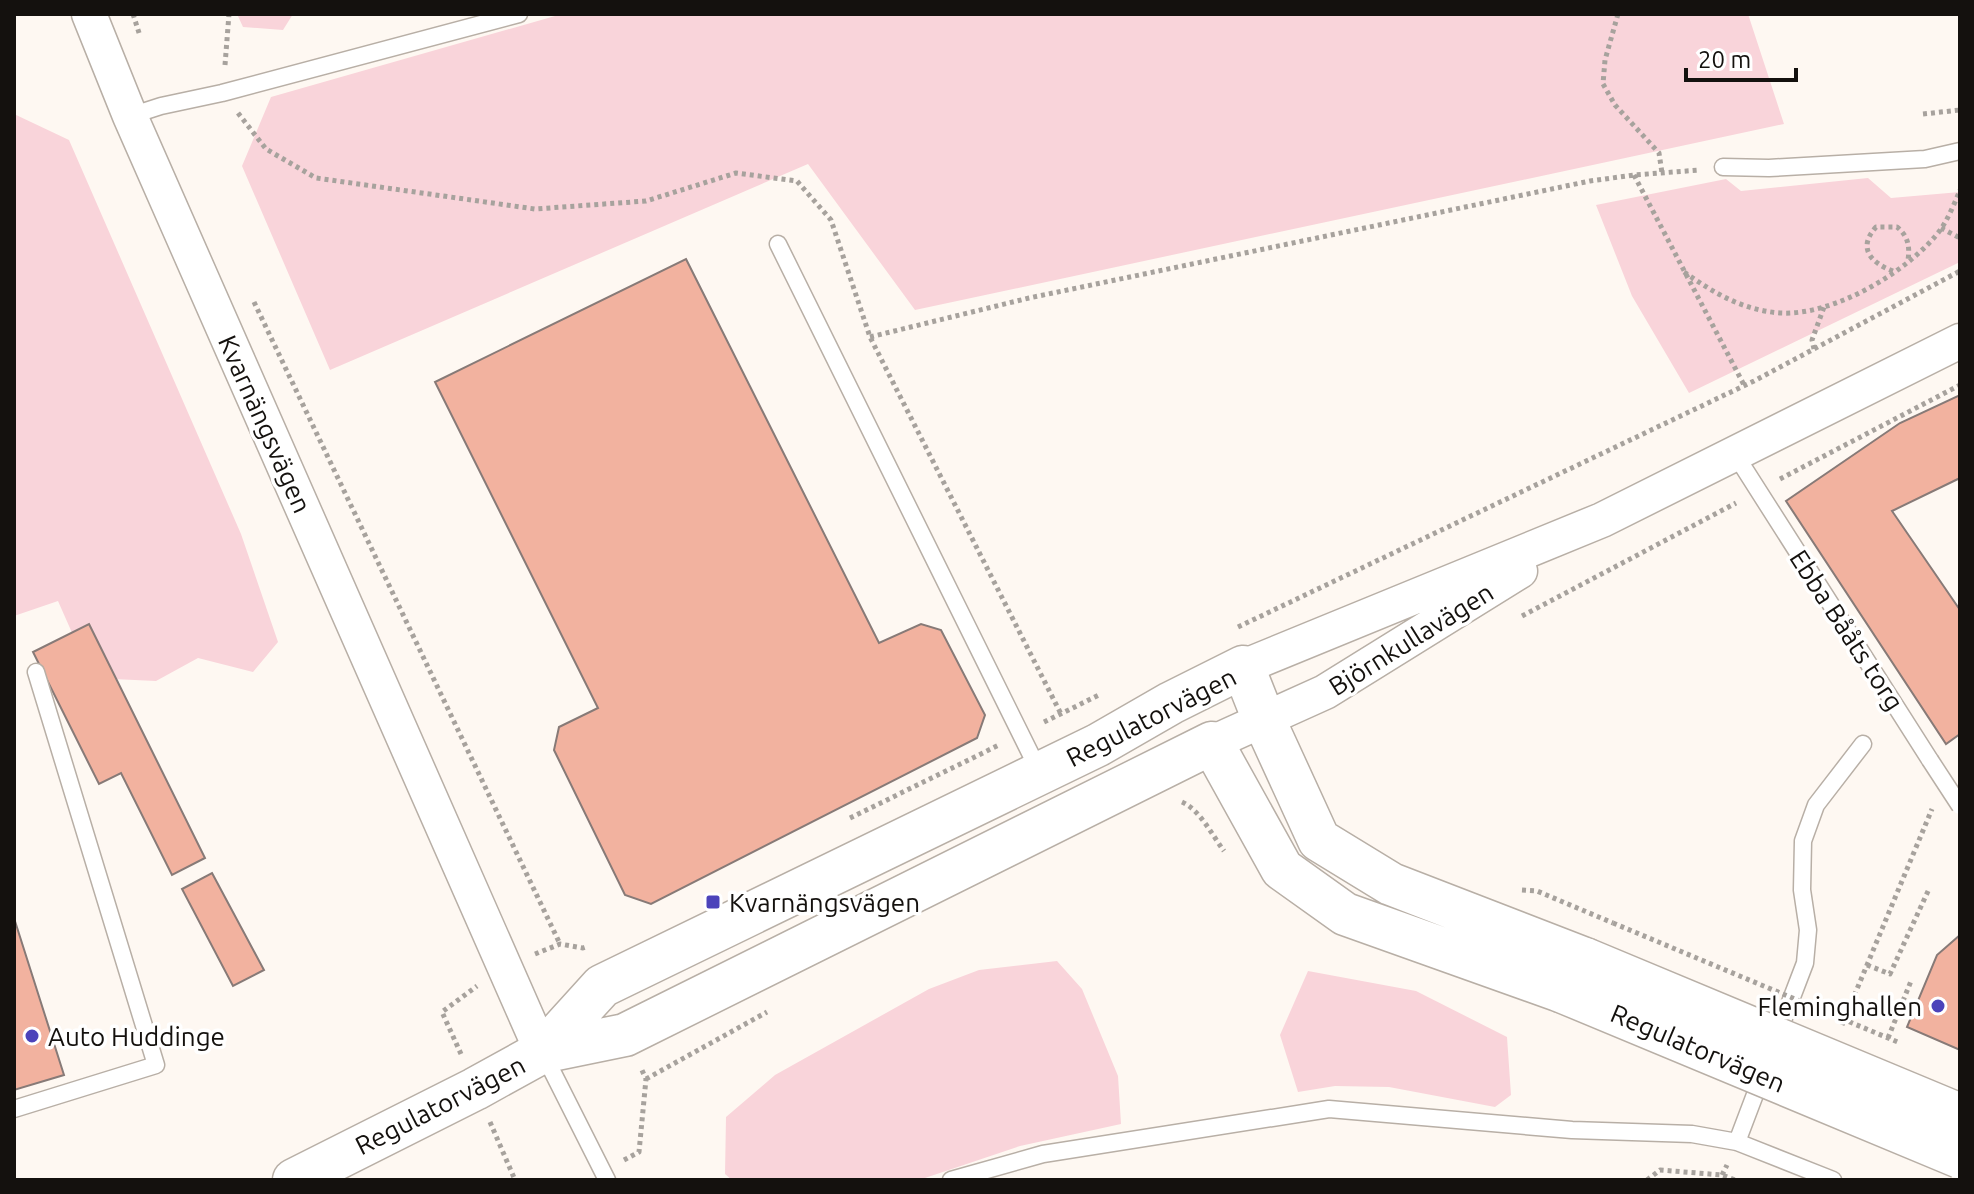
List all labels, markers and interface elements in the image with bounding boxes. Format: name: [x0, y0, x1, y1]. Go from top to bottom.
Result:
scale bar: [1686, 32, 1796, 82]
text: 20 m: [1698, 46, 1751, 73]
street label: Kvarnängsvägen: [213, 331, 317, 517]
street label: Ebba Bååts torg: [1784, 544, 1910, 716]
street label: Björnkullavägen: [1324, 577, 1498, 701]
street label: Regulatorvägen: [1061, 662, 1241, 772]
place label: Kvarnängsvägen: [729, 888, 920, 917]
marker: Kvarnängsvägen: [704, 893, 722, 911]
place label: Fleminghallen: [1758, 992, 1922, 1021]
marker: Fleminghallen: [1929, 997, 1947, 1015]
street label: Regulatorvägen: [1606, 998, 1790, 1098]
place label: Auto Huddinge: [48, 1022, 225, 1051]
marker: Auto Huddinge: [23, 1027, 41, 1045]
street label: Regulatorvägen: [350, 1050, 530, 1160]

